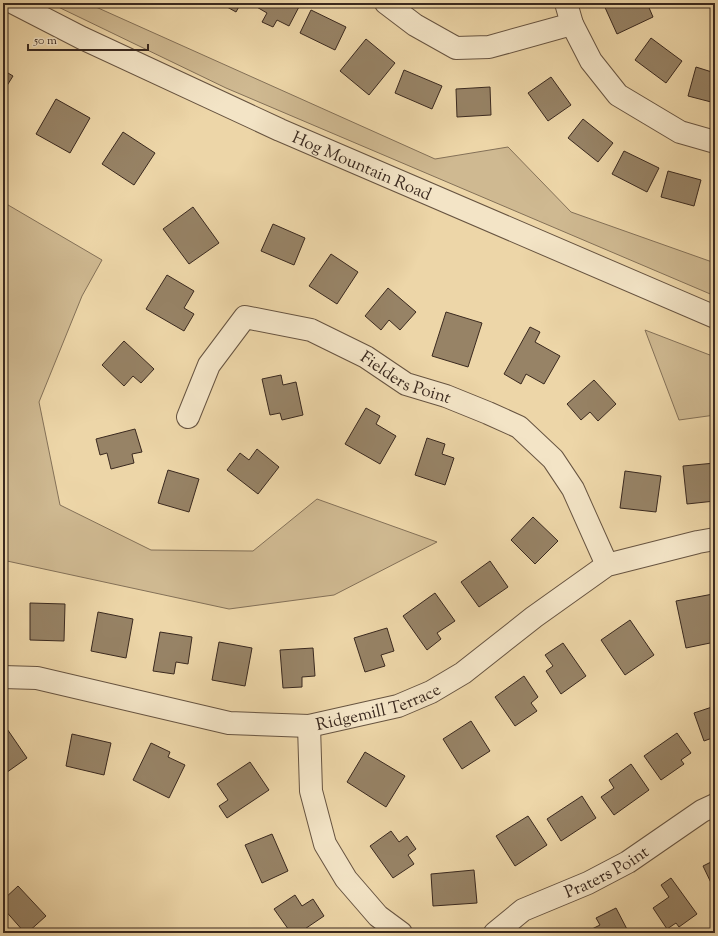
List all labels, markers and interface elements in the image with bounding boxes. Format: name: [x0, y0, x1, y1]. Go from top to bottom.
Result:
scale bar: [28, 26, 148, 52]
text: 50 m: [33, 32, 57, 50]
street label: Hog Mountain Road: [288, 127, 435, 208]
street label: Fielders Point: [355, 346, 454, 411]
street label: Ridgemill Terrace: [314, 679, 446, 738]
street label: Praters Point: [561, 841, 655, 905]

